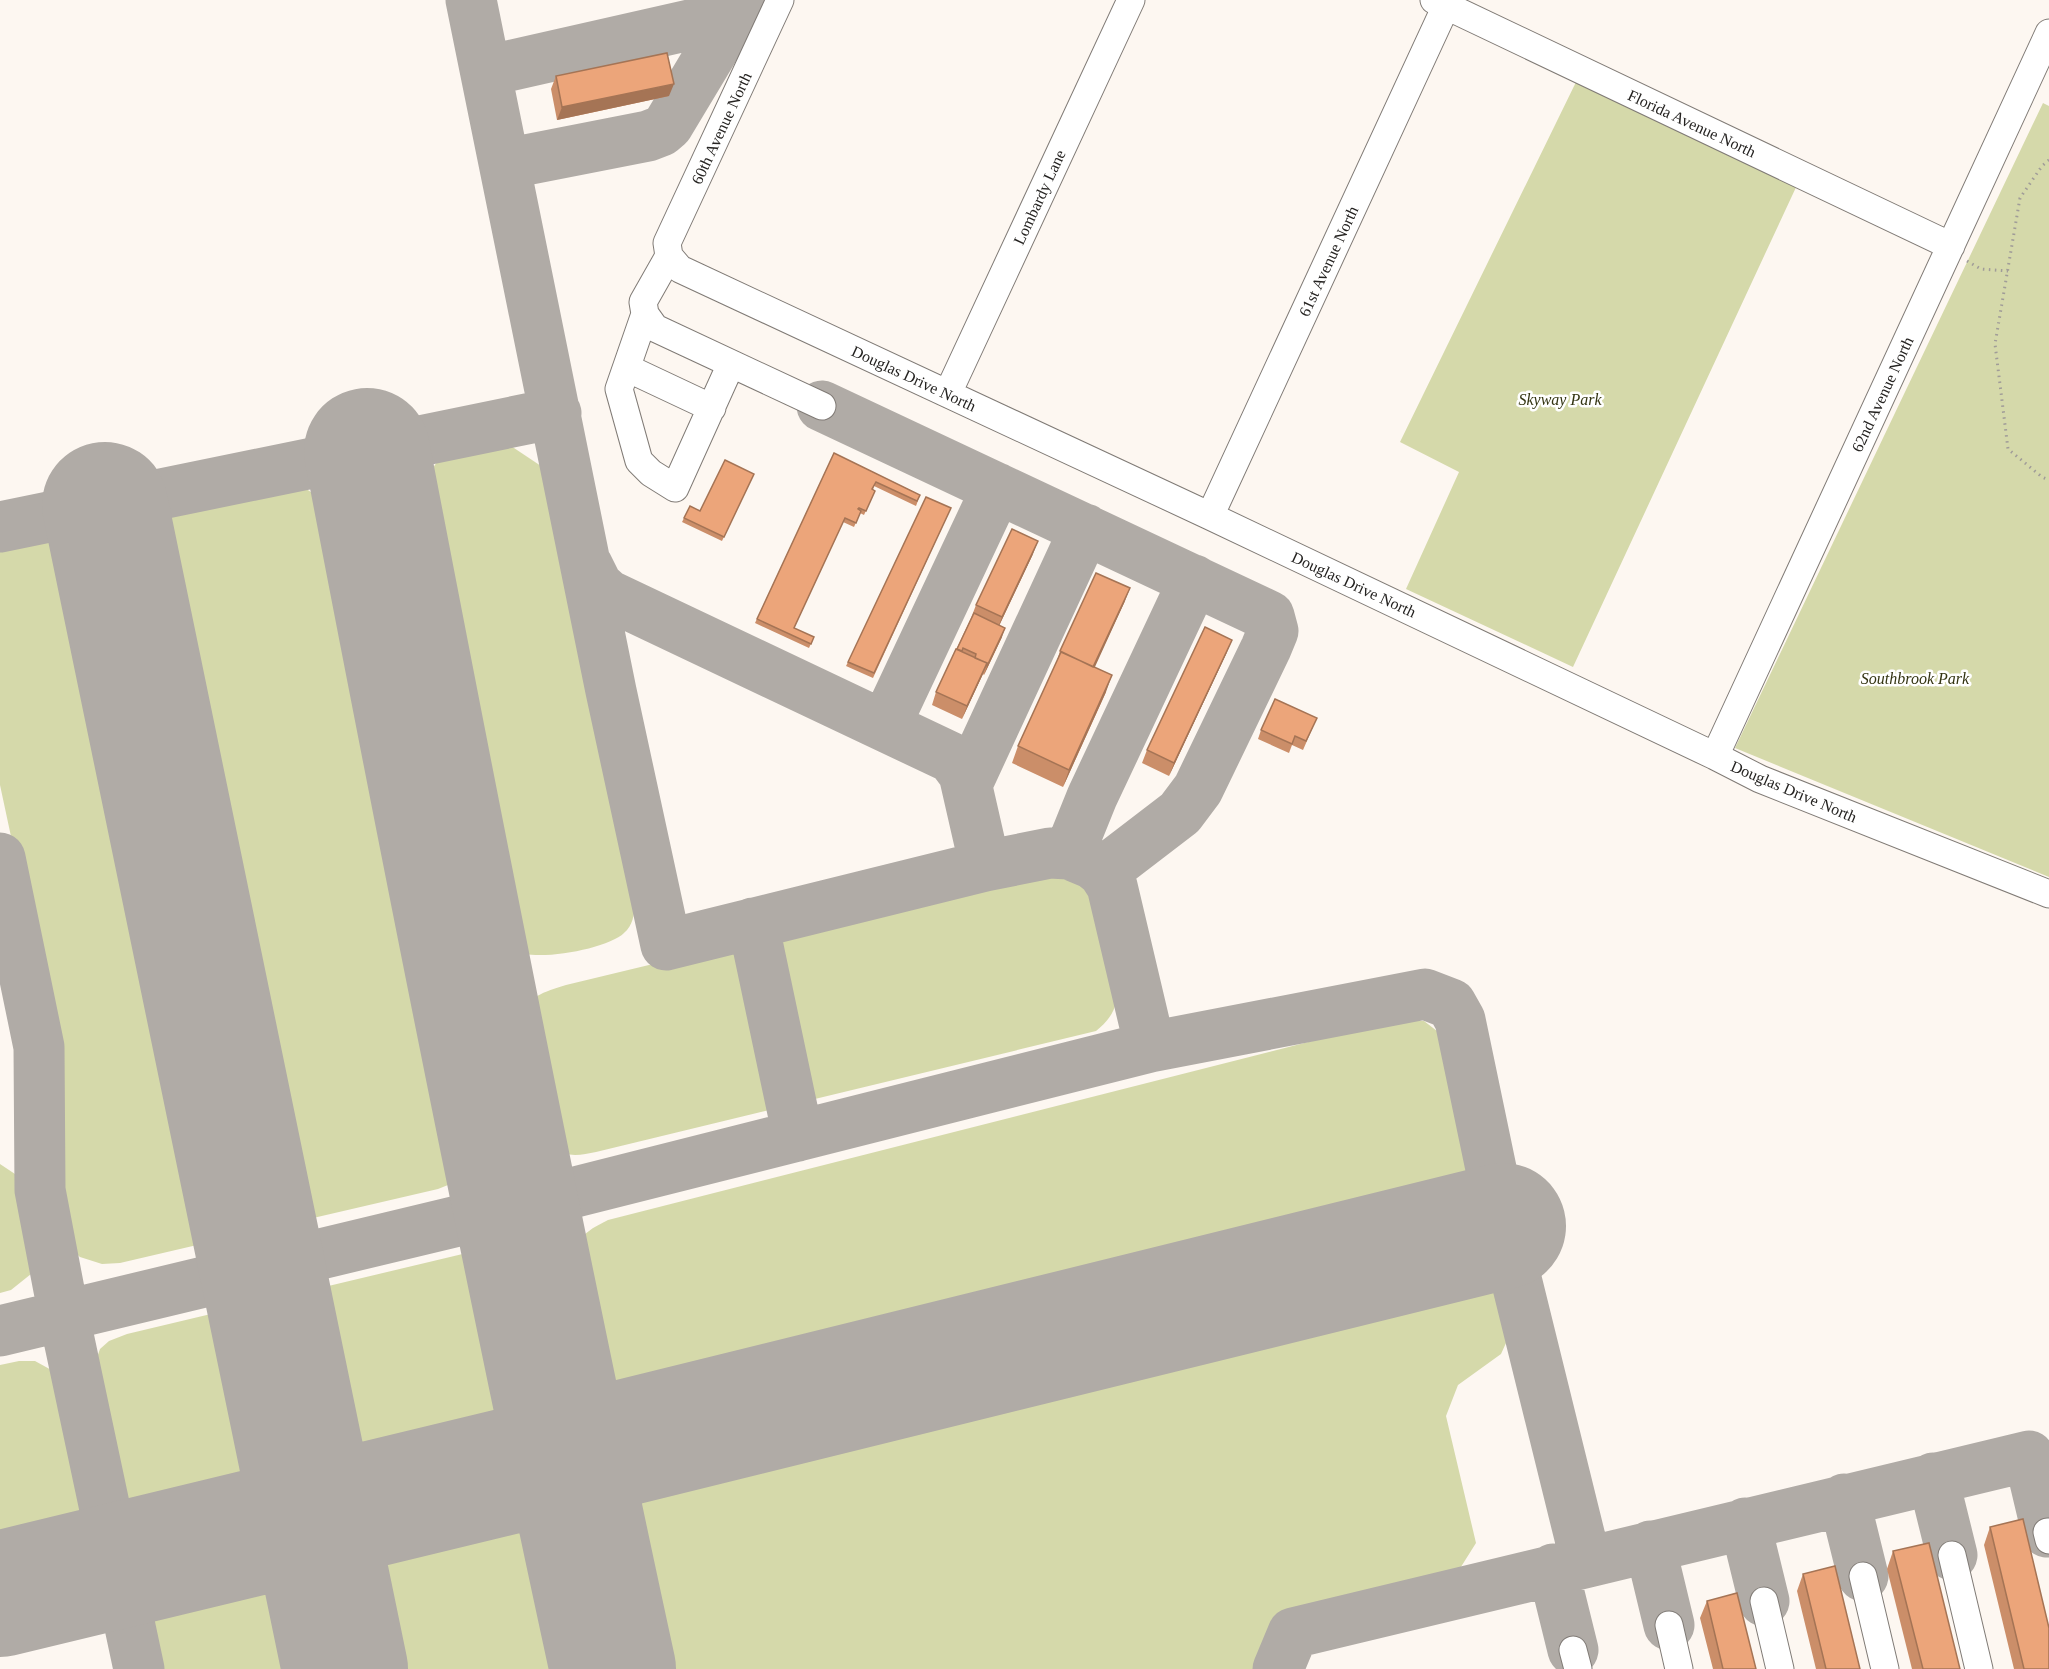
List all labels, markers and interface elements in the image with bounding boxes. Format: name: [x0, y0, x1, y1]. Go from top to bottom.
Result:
street label: 60th Avenue North: [688, 70, 755, 187]
street label: Florida Avenue North: [1625, 86, 1758, 161]
street label: Lombardy Lane: [1010, 147, 1070, 248]
street label: 61st Avenue North: [1295, 203, 1361, 319]
street label: 62nd Avenue North: [1848, 334, 1917, 454]
street label: Douglas Drive North: [849, 342, 979, 416]
park label: Skyway Park: [1518, 391, 1602, 409]
street label: Douglas Drive North: [1289, 548, 1419, 622]
park label: Southbrook Park: [1861, 670, 1970, 687]
street label: Douglas Drive North: [1728, 757, 1859, 827]

